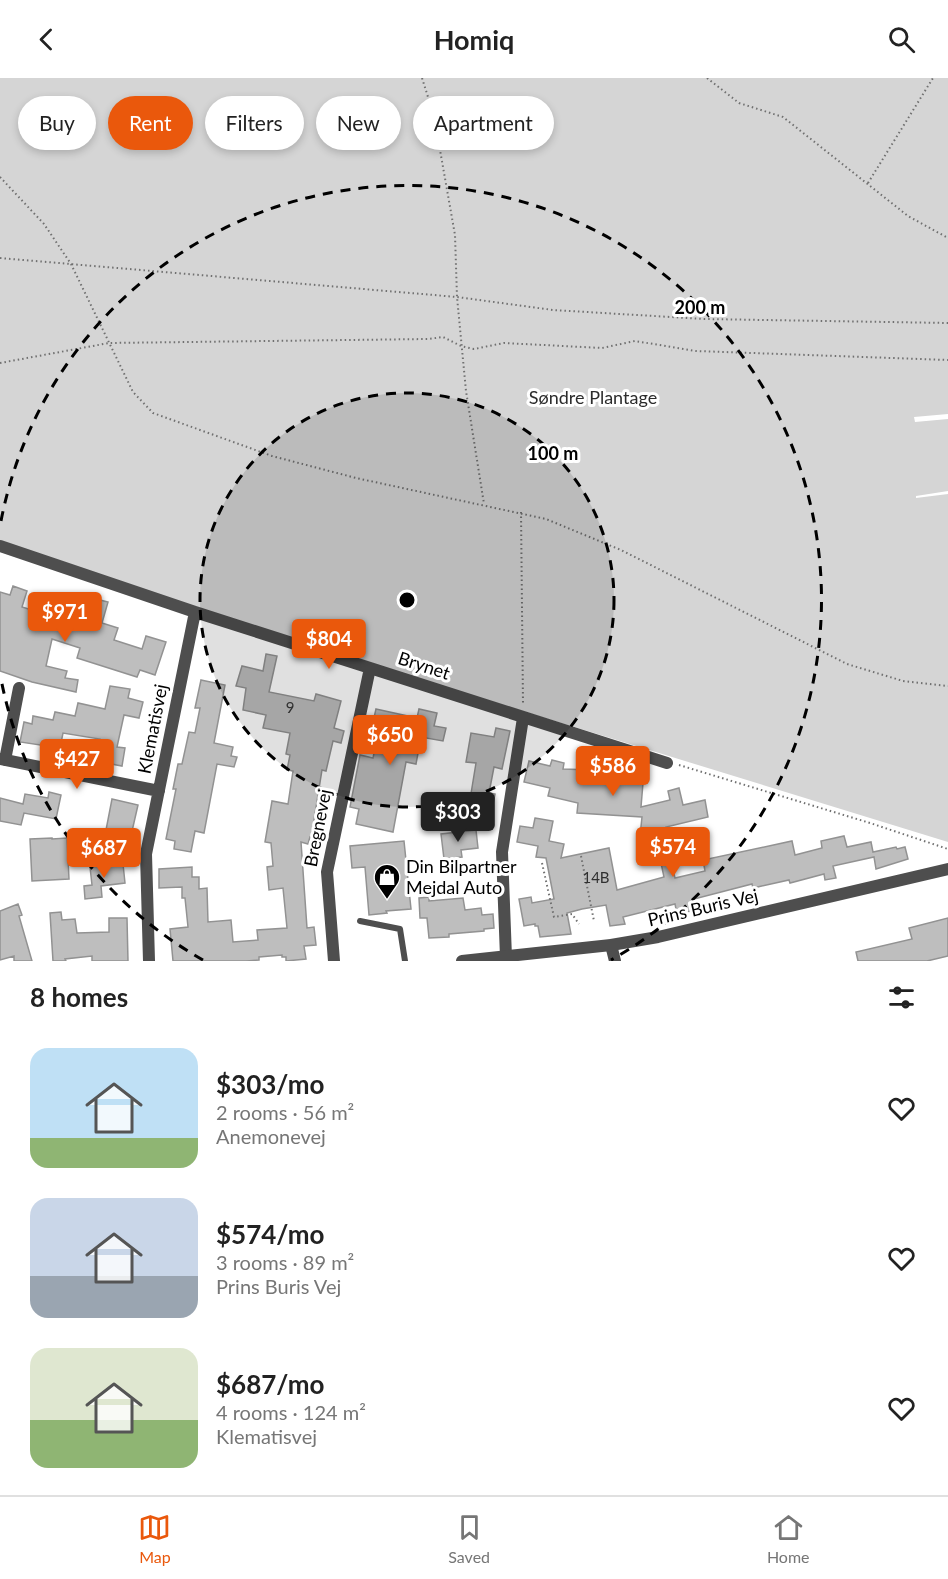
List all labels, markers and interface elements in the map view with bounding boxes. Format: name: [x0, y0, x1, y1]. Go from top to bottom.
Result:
icon: back: [30, 23, 63, 56]
text: Homiq: [434, 23, 514, 56]
icon: search: [885, 23, 918, 56]
chip: Buy: [18, 96, 96, 150]
chip: Rent: [108, 96, 193, 150]
chip: Filters: [205, 96, 304, 150]
chip: New: [316, 96, 401, 150]
chip: Apartment: [413, 96, 554, 150]
text: 200 m: [675, 296, 725, 318]
park label: Søndre Plantage: [529, 386, 657, 408]
text: 100 m: [528, 442, 578, 464]
centre of rings: [397, 590, 417, 610]
pin: $971: [29, 592, 101, 643]
text: $971: [42, 599, 88, 623]
pin: $804: [293, 619, 365, 670]
text: $804: [306, 626, 352, 650]
street label: Brynet: [396, 646, 454, 684]
street label: Klematisvej: [133, 682, 171, 776]
house number: 9: [286, 698, 294, 716]
pin: $650: [354, 715, 426, 766]
text: $650: [367, 722, 413, 746]
pin: $427: [41, 739, 113, 790]
text: $427: [54, 746, 100, 770]
pin: $586: [577, 746, 649, 797]
text: $586: [590, 753, 636, 777]
street label: Bregnevej: [299, 787, 335, 869]
pin: $303: [422, 792, 494, 843]
text: $303: [435, 799, 481, 823]
pin: $574: [637, 827, 709, 878]
pin: $687: [68, 828, 140, 879]
text: $574: [650, 834, 696, 858]
text: $687: [81, 835, 127, 859]
place label: Din Bilpartner Mejdal Auto: [406, 855, 517, 898]
shop icon: Din Bilpartner Mejdal Auto: [372, 862, 402, 900]
house number: 14B: [582, 868, 610, 886]
street label: Prins Buris Vej: [645, 884, 760, 930]
text: 8 homes: [30, 981, 128, 1013]
icon: filters: [885, 981, 918, 1014]
text: $303/mo: [216, 1068, 324, 1100]
icon: home: [78, 1072, 150, 1144]
icon: heart: [885, 1092, 918, 1125]
text: 2 rooms · 56 m²: [216, 1100, 354, 1124]
text: Anemonevej: [216, 1124, 326, 1148]
text: $574/mo: [216, 1218, 324, 1250]
icon: home: [78, 1222, 150, 1294]
icon: heart: [885, 1242, 918, 1275]
text: 3 rooms · 89 m²: [216, 1250, 354, 1274]
text: Prins Buris Vej: [216, 1274, 341, 1298]
text: $687/mo: [216, 1368, 324, 1400]
icon: home: [78, 1372, 150, 1444]
icon: heart: [885, 1392, 918, 1425]
text: 4 rooms · 124 m²: [216, 1400, 366, 1424]
text: Klematisvej: [216, 1424, 317, 1448]
tab: Map: [138, 1511, 171, 1566]
tab: Saved: [448, 1511, 490, 1566]
tab: Home: [767, 1511, 810, 1566]

